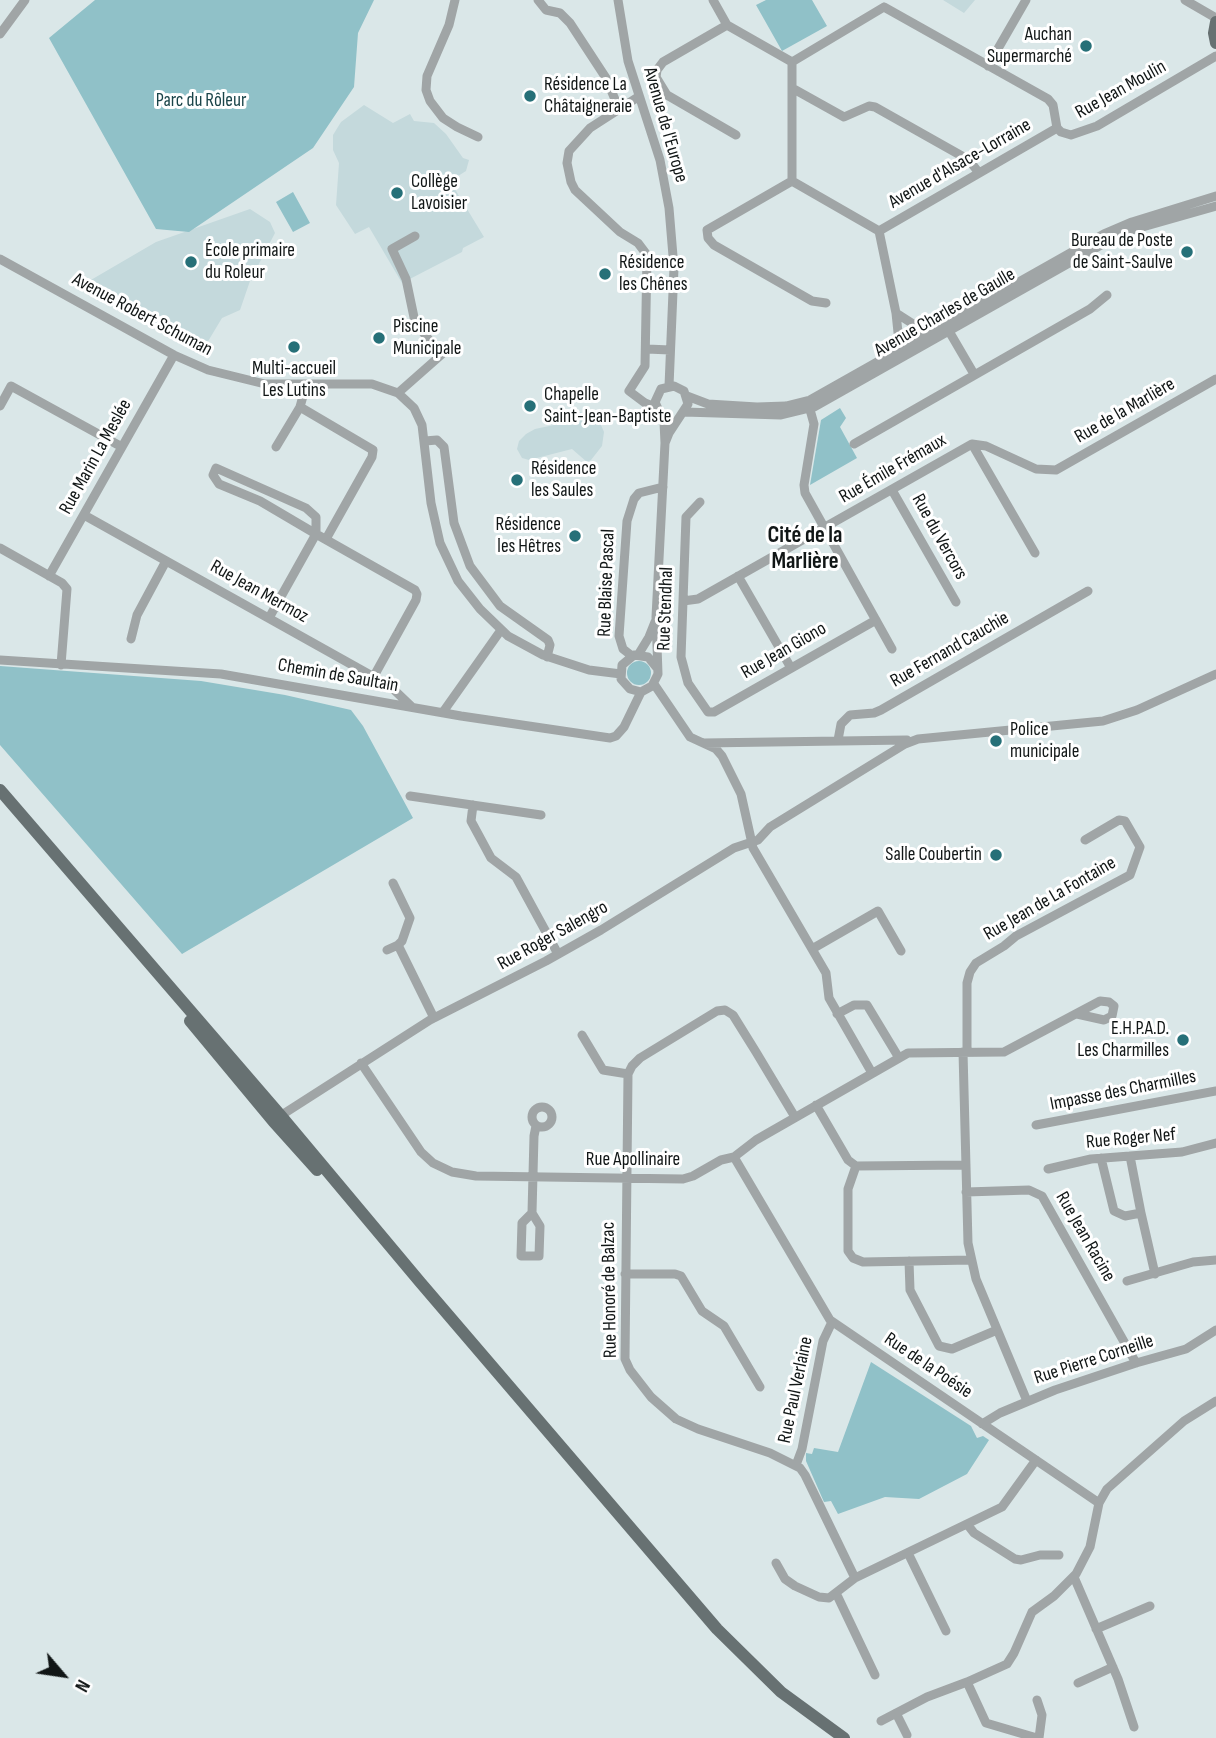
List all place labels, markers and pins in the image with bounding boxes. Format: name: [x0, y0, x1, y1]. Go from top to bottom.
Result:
place label: Auchan Supermarché: [987, 24, 1072, 68]
marker: Auchan Supermarché: [1078, 38, 1094, 54]
place label: Résidence La Châtaigneraie: [544, 74, 632, 118]
marker: Résidence La Châtaigneraie: [522, 88, 538, 104]
place label: Collège Lavoisier: [411, 171, 467, 215]
marker: Collège Lavoisier: [389, 185, 405, 201]
place label: Bureau de Poste de Saint-Saulve: [1071, 230, 1173, 274]
place label: École primaire du Roleur: [205, 240, 295, 284]
marker: Bureau de Poste de Saint-Saulve: [1179, 244, 1195, 260]
place label: Résidence les Chênes: [619, 252, 688, 296]
marker: École primaire du Roleur: [183, 254, 199, 270]
marker: Résidence les Chênes: [597, 266, 613, 282]
place label: Piscine Municipale: [393, 316, 461, 360]
marker: Piscine Municipale: [371, 330, 387, 346]
marker: Multi-accueil Les Lutins: [286, 339, 302, 355]
place label: Multi-accueil Les Lutins: [252, 358, 336, 402]
place label: Chapelle Saint-Jean-Baptiste: [544, 384, 671, 428]
marker: Chapelle Saint-Jean-Baptiste: [522, 398, 538, 414]
place label: Résidence les Saules: [531, 458, 596, 502]
marker: Résidence les Saules: [509, 472, 525, 488]
place label: Résidence les Hêtres: [496, 514, 561, 558]
marker: Résidence les Hêtres: [567, 528, 583, 544]
place label: Police municipale: [1010, 719, 1079, 763]
marker: Police municipale: [988, 733, 1004, 749]
place label: Salle Coubertin: [885, 844, 982, 866]
marker: Salle Coubertin: [988, 847, 1004, 863]
place label: E.H.P.A.D. Les Charmilles: [1077, 1018, 1169, 1062]
marker: E.H.P.A.D. Les Charmilles: [1175, 1032, 1191, 1048]

